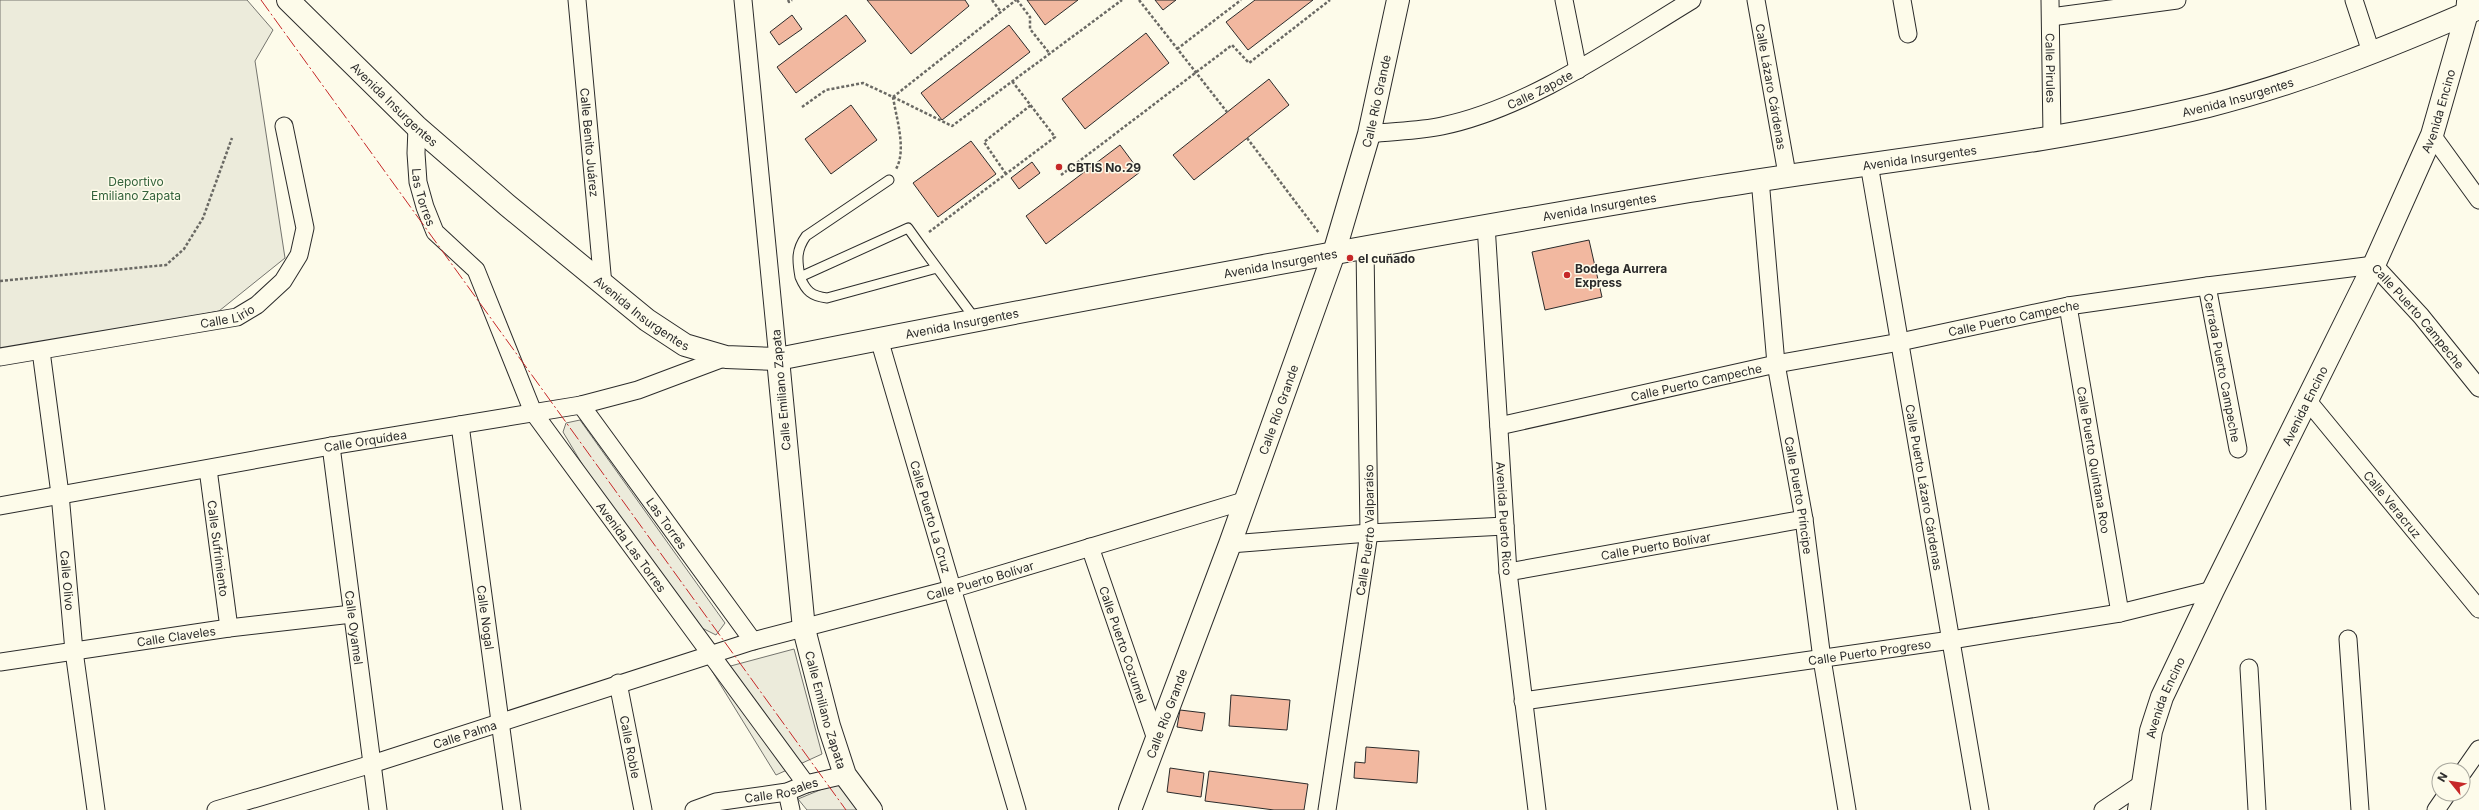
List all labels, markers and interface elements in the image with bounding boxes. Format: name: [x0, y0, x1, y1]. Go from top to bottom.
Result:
street label: Calle Lázaro Cárdenas: [1753, 22, 1790, 151]
street label: Calle Pirules: [2043, 33, 2059, 103]
street label: Calle Río Grande: [1358, 53, 1393, 149]
street label: Avenida Insurgentes: [348, 59, 441, 149]
street label: Calle Zapote: [1504, 67, 1575, 112]
street label: Avenida Encino: [2418, 67, 2458, 155]
street label: Avenida Insurgentes: [2180, 74, 2295, 119]
street label: Calle Benito Juárez: [578, 87, 602, 198]
street label: Avenida Insurgentes: [1862, 142, 1978, 173]
place label: CBTIS No.29: [1067, 160, 1141, 175]
marker: CBTIS No.29: [1054, 162, 1064, 172]
street label: Las Torres: [410, 168, 439, 228]
park label: Deportivo Emiliano Zapata: [91, 174, 181, 203]
street label: Avenida Insurgentes: [1541, 189, 1657, 224]
street label: Avenida Insurgentes: [1222, 245, 1338, 281]
place label: el cuñado: [1358, 251, 1415, 266]
marker: el cuñado: [1345, 253, 1355, 263]
street label: Calle Puerto Campeche: [2369, 260, 2468, 372]
place label: Bodega Aurrera Express: [1575, 261, 1667, 290]
marker: Bodega Aurrera Express: [1562, 270, 1572, 280]
street label: Avenida Insurgentes: [591, 272, 691, 353]
street label: Cerrada Puerto Campeche: [2201, 292, 2244, 443]
street label: Calle Puerto Campeche: [1947, 297, 2080, 339]
street label: Calle Lirio: [199, 301, 257, 331]
street label: Avenida Insurgentes: [904, 305, 1020, 341]
street label: Calle Emiliano Zapata: [768, 329, 794, 451]
street label: Calle Puerto Campeche: [1629, 360, 1763, 404]
street label: Calle Río Grande: [1255, 362, 1301, 457]
street label: Avenida Encino: [2278, 363, 2330, 448]
street label: Calle Puerto Quintana Roo: [2074, 385, 2114, 534]
street label: Calle Puerto Lázaro Cárdenas: [1903, 403, 1946, 572]
street label: Calle Orquídea: [322, 426, 408, 455]
street label: Calle Puerto Príncipe: [1782, 435, 1816, 555]
street label: Calle Puerto La Cruz: [907, 458, 955, 575]
street label: Avenida Puerto Rico: [1494, 461, 1516, 576]
street label: Calle Puerto Valparaíso: [1352, 464, 1377, 597]
street label: Calle Veracruz: [2361, 468, 2425, 541]
street label: Las Torres: [643, 494, 691, 552]
street label: Calle Sufrimiento: [205, 499, 232, 597]
street label: Avenida Las Torres: [594, 499, 670, 595]
street label: Calle Puerto Bolívar: [1599, 528, 1712, 563]
street label: Calle Olivo: [58, 550, 78, 611]
street label: Calle Puerto Bolívar: [925, 557, 1036, 603]
street label: Calle Nogal: [474, 584, 498, 650]
street label: Calle Puerto Cozumel: [1096, 584, 1150, 705]
street label: Calle Oyamel: [342, 589, 367, 666]
street label: Calle Claveles: [136, 623, 217, 649]
street label: Calle Puerto Progreso: [1807, 635, 1932, 668]
street label: Calle Emiliano Zapata: [802, 649, 850, 771]
street label: Avenida Encino: [2142, 654, 2188, 739]
street label: Calle Río Grande: [1143, 667, 1190, 761]
street label: Calle Roble: [617, 714, 644, 779]
street label: Calle Palma: [431, 717, 499, 751]
north arrow: [2431, 762, 2471, 802]
text: N: [2434, 770, 2450, 784]
street label: Calle Rosales: [743, 774, 820, 805]

